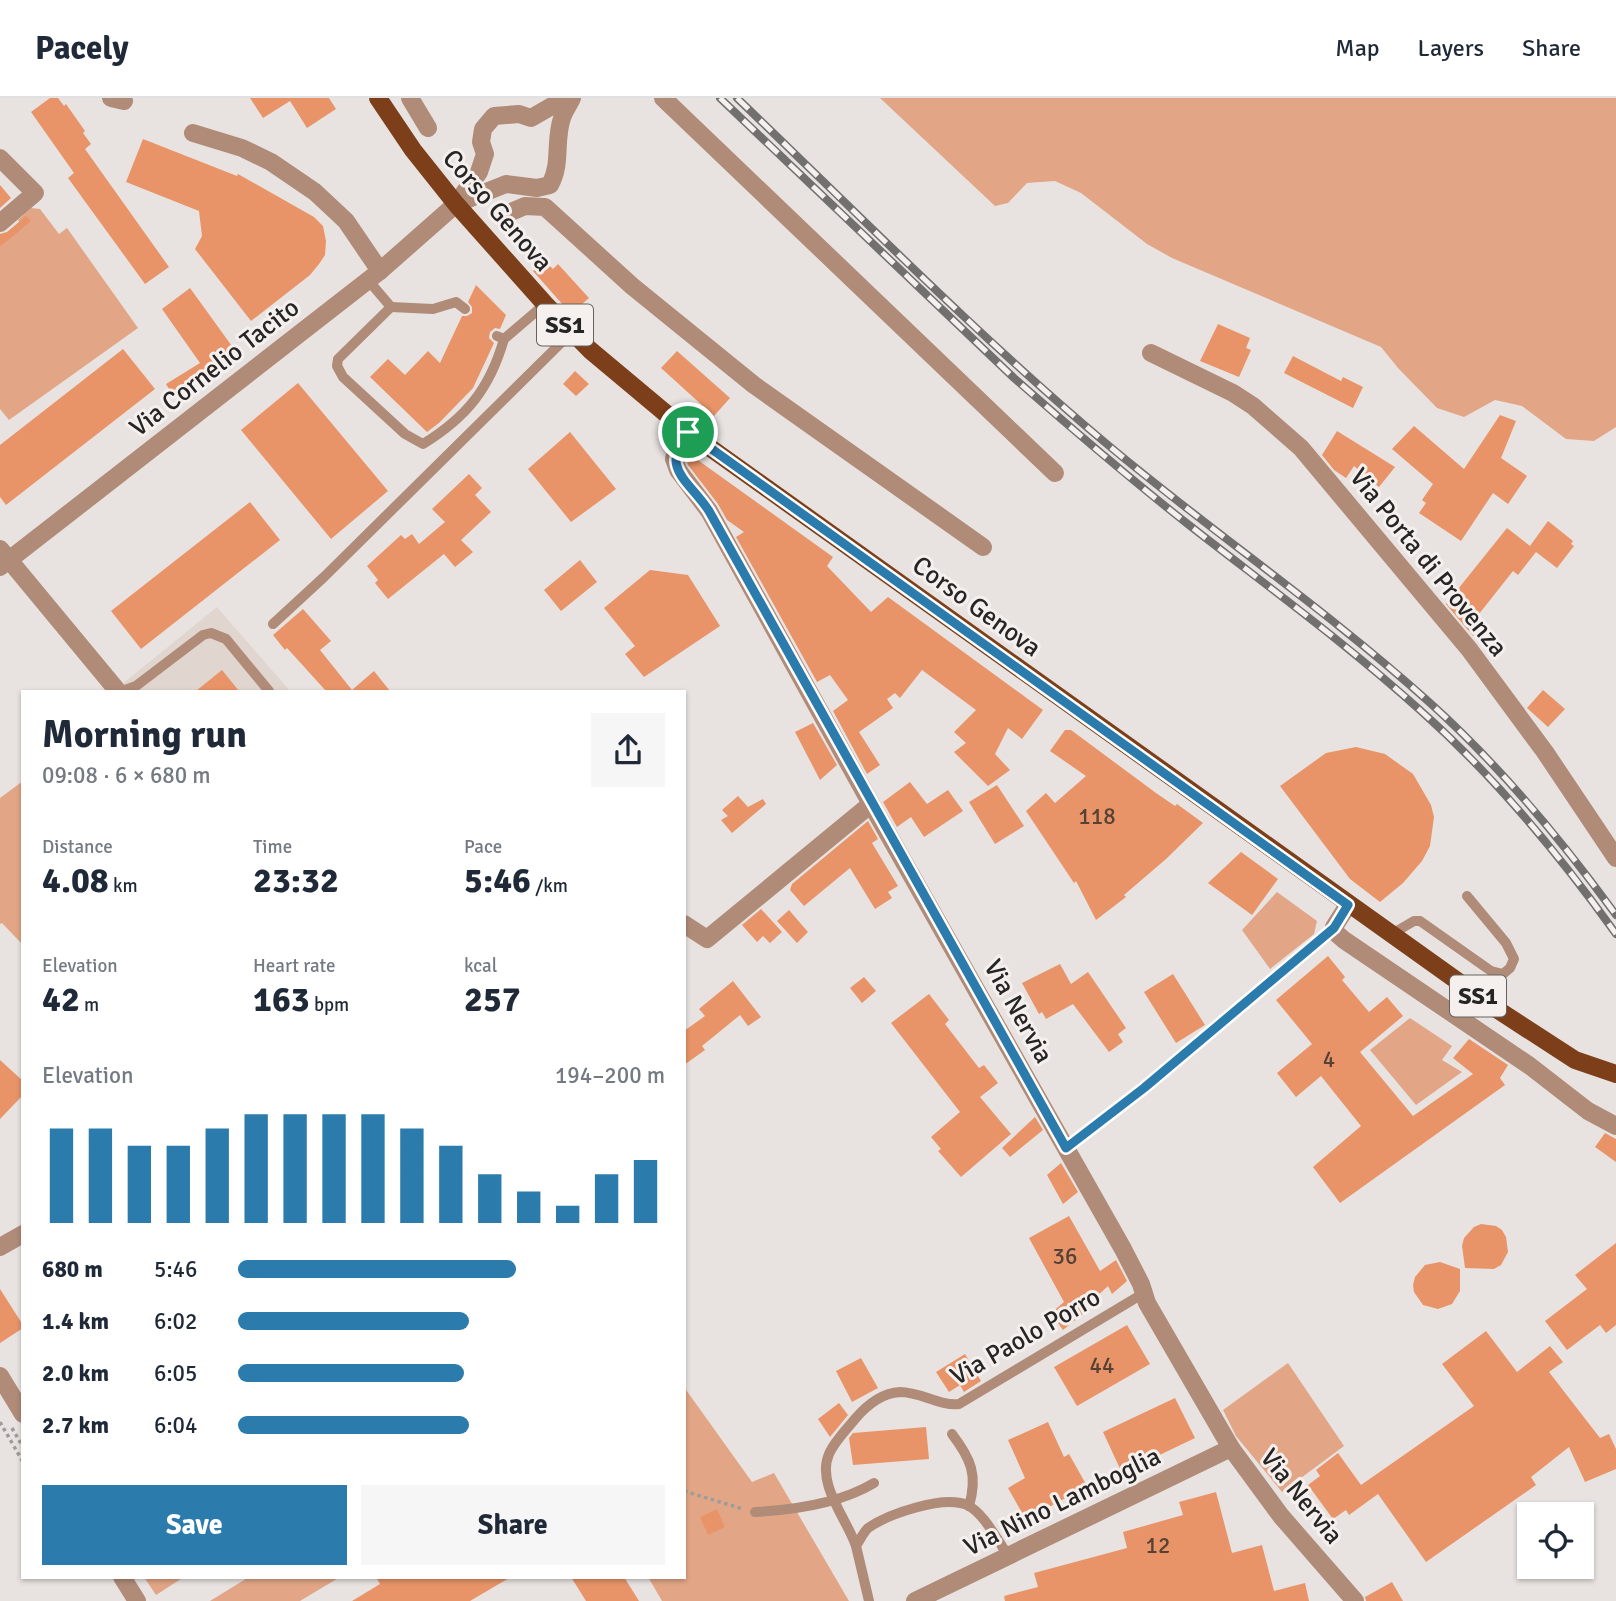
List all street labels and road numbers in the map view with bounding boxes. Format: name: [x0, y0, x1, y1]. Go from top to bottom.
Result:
street label: Corso Genova: [436, 143, 559, 278]
street label: Via Cornelio Tacito: [124, 292, 306, 444]
road number: SS1: [537, 305, 593, 346]
street label: Via Porta di Provenza: [1342, 462, 1514, 663]
street label: Corso Genova: [906, 549, 1047, 664]
street label: Via Nervia: [977, 954, 1060, 1069]
road number: SS1: [1450, 975, 1506, 1016]
street label: Via Paolo Porro: [945, 1281, 1106, 1393]
street label: Via Nino Lamboglia: [959, 1440, 1166, 1563]
street label: Via Nervia: [1253, 1442, 1349, 1551]

